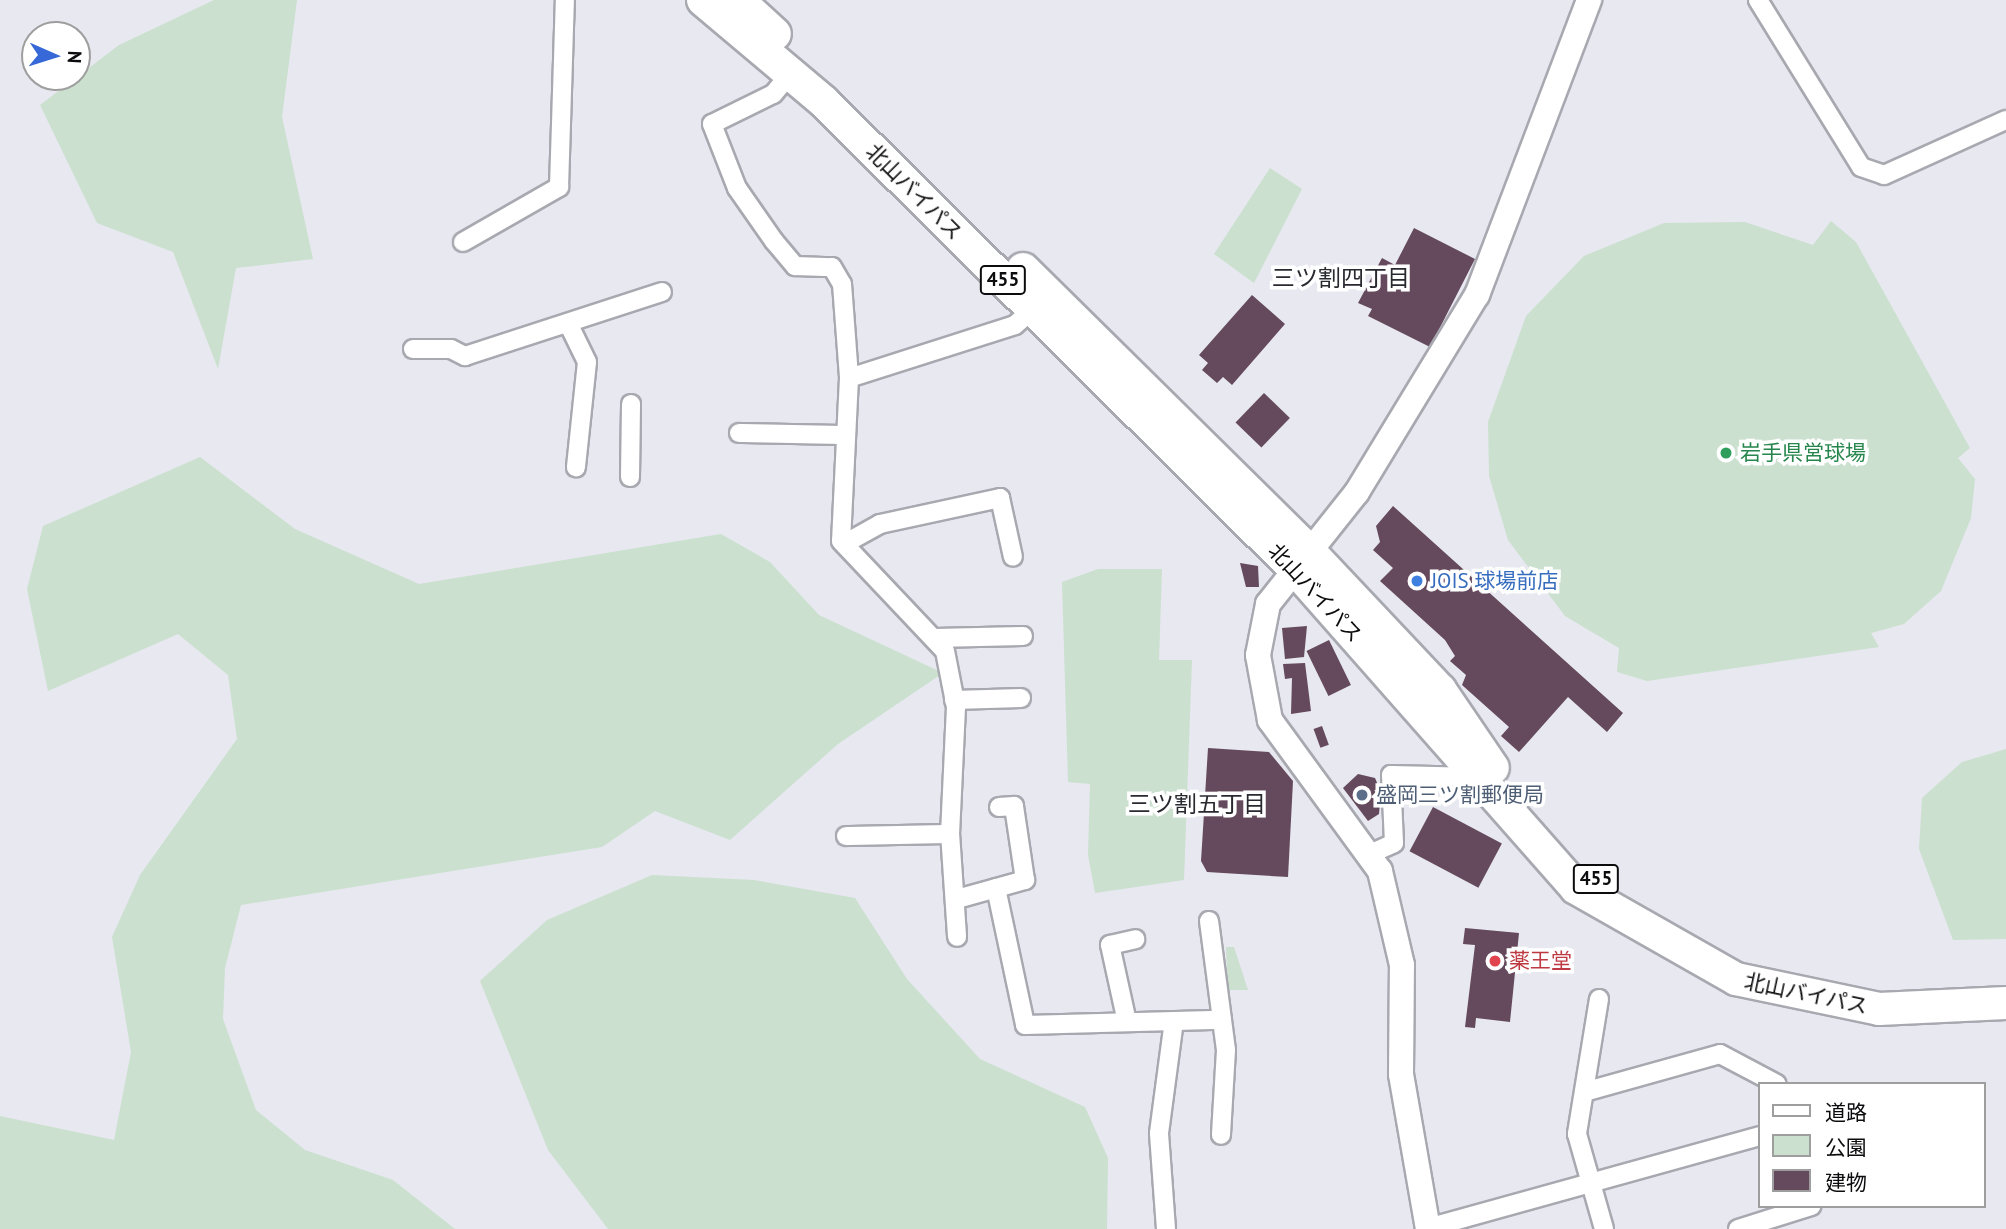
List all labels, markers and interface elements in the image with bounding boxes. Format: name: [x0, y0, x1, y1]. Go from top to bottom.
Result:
north arrow: [21, 21, 91, 91]
text: N: [63, 50, 87, 64]
street label: 北山バイパス: [861, 139, 967, 245]
road number: 455: [978, 264, 1028, 296]
district label: 三ツ割四丁目: [1272, 264, 1410, 292]
place label: 岩手県営球場: [1740, 440, 1866, 466]
marker: 岩手県営球場: [1718, 445, 1734, 461]
street label: 北山バイパス: [1263, 538, 1367, 648]
place label: JOIS 球場前店: [1431, 568, 1558, 594]
marker: JOIS 球場前店: [1409, 573, 1425, 589]
place label: 盛岡三ツ割郵便局: [1376, 782, 1544, 808]
marker: 盛岡三ツ割郵便局: [1354, 787, 1370, 803]
district label: 三ツ割五丁目: [1128, 790, 1266, 818]
road number: 455: [1572, 864, 1620, 894]
place label: 薬王堂: [1509, 948, 1572, 974]
marker: 薬王堂: [1487, 953, 1503, 969]
street label: 北山バイパス: [1742, 969, 1870, 1019]
legend: [1758, 1082, 1985, 1208]
text: 道路: [1825, 1099, 1867, 1126]
text: 公園: [1825, 1134, 1867, 1161]
text: 建物: [1825, 1169, 1867, 1196]

